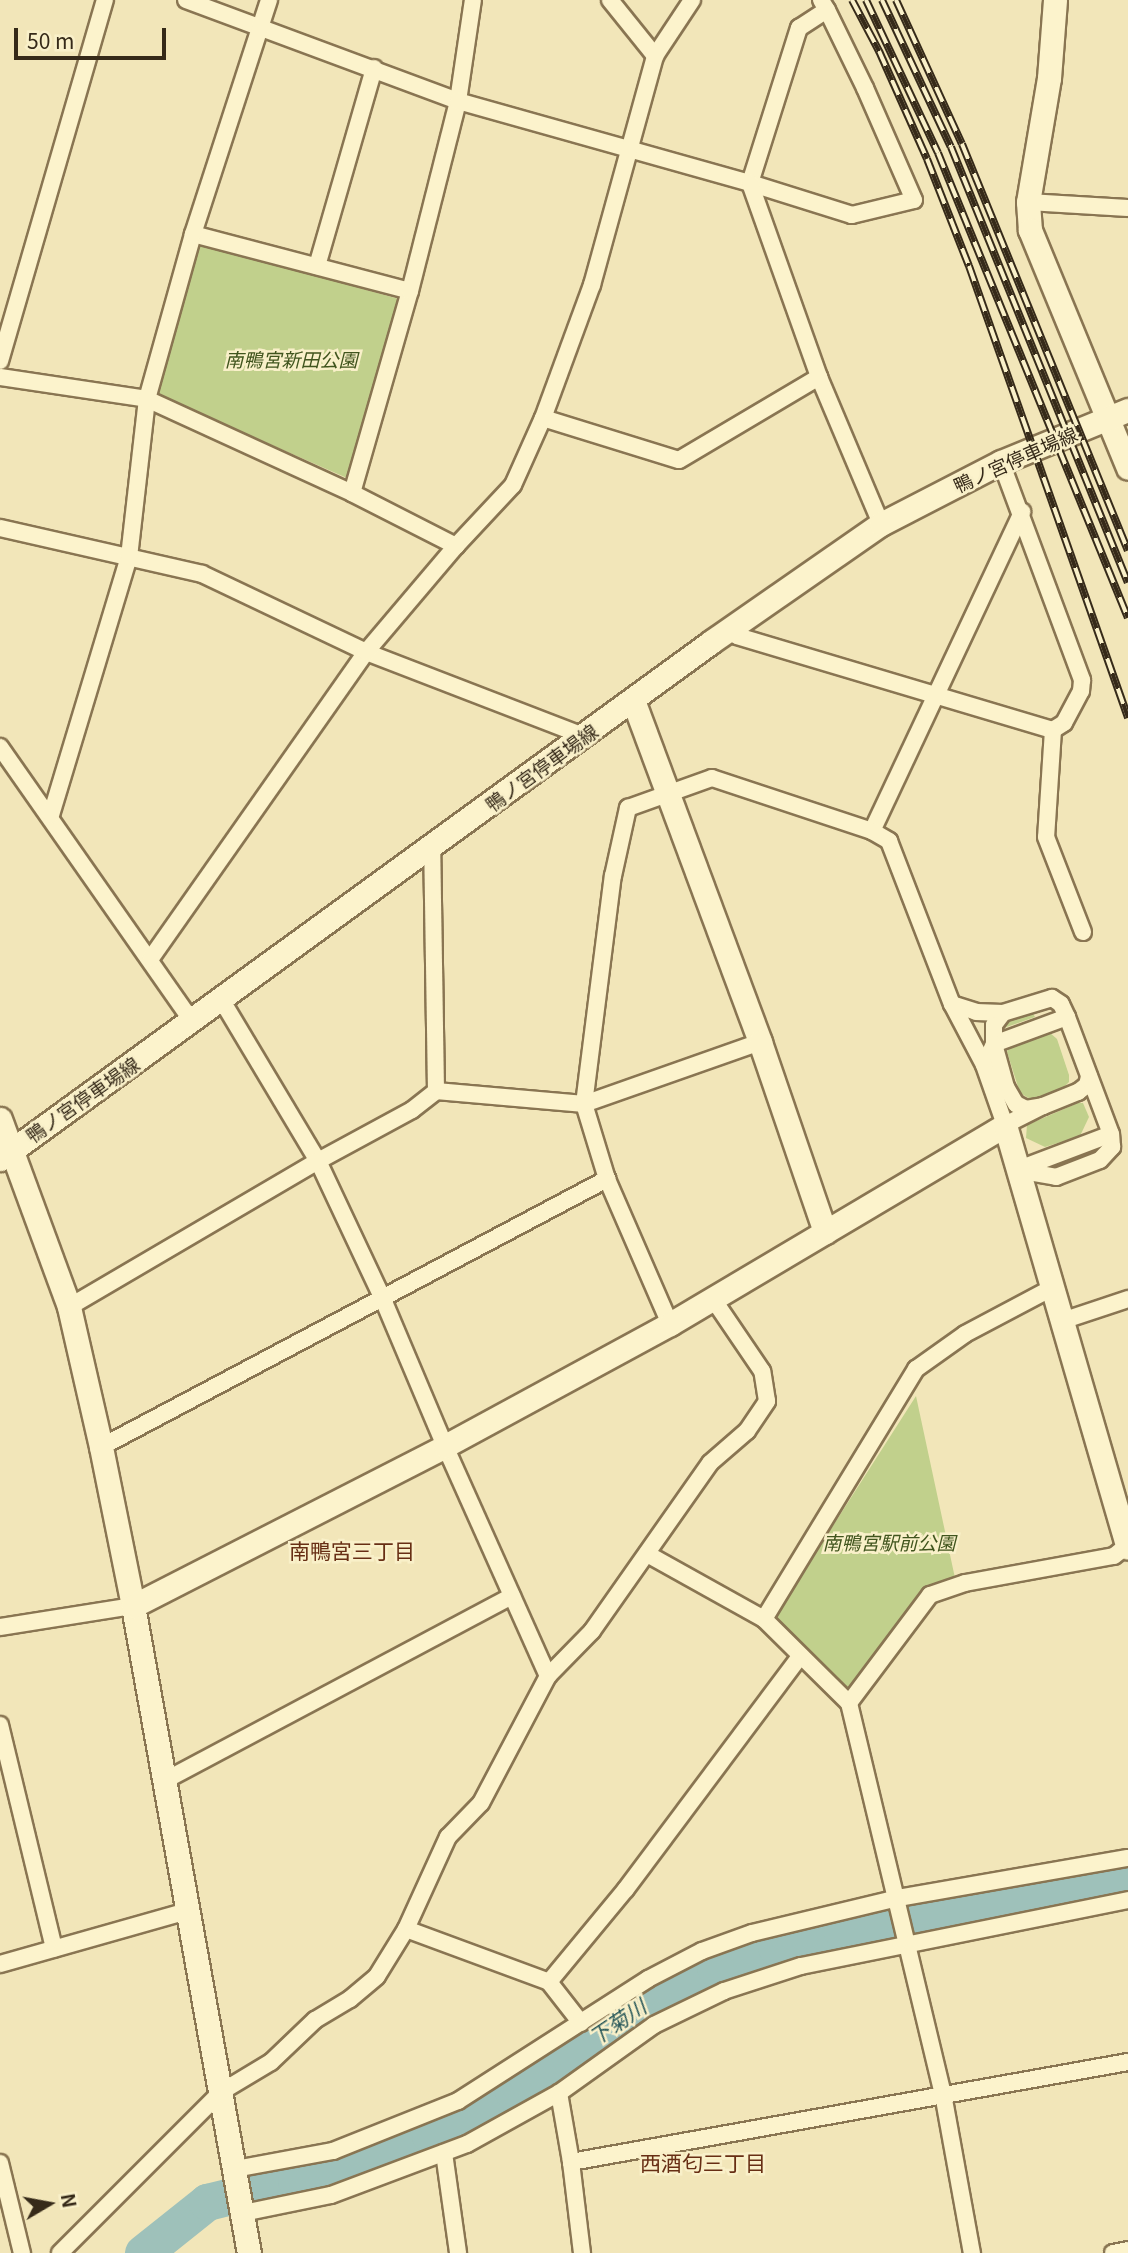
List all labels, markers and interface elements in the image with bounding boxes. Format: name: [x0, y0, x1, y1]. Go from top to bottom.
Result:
scale bar: [18, 14, 170, 58]
text: 50 m: [27, 25, 74, 55]
park label: 南鴨宮新田公園: [225, 348, 357, 370]
street label: 鴨ノ宮停車場線: [950, 422, 1080, 496]
street label: 鴨ノ宮停車場線: [480, 719, 602, 815]
street label: 鴨ノ宮停車場線: [21, 1052, 143, 1146]
park label: 南鴨宮駅前公園: [823, 1531, 955, 1553]
district label: 南鴨宮三丁目: [289, 1537, 415, 1563]
water label: 下菊川: [584, 1993, 650, 2049]
district label: 西酒匂三丁目: [640, 2149, 766, 2175]
north arrow: [14, 2169, 84, 2239]
text: N: [56, 2191, 85, 2210]

